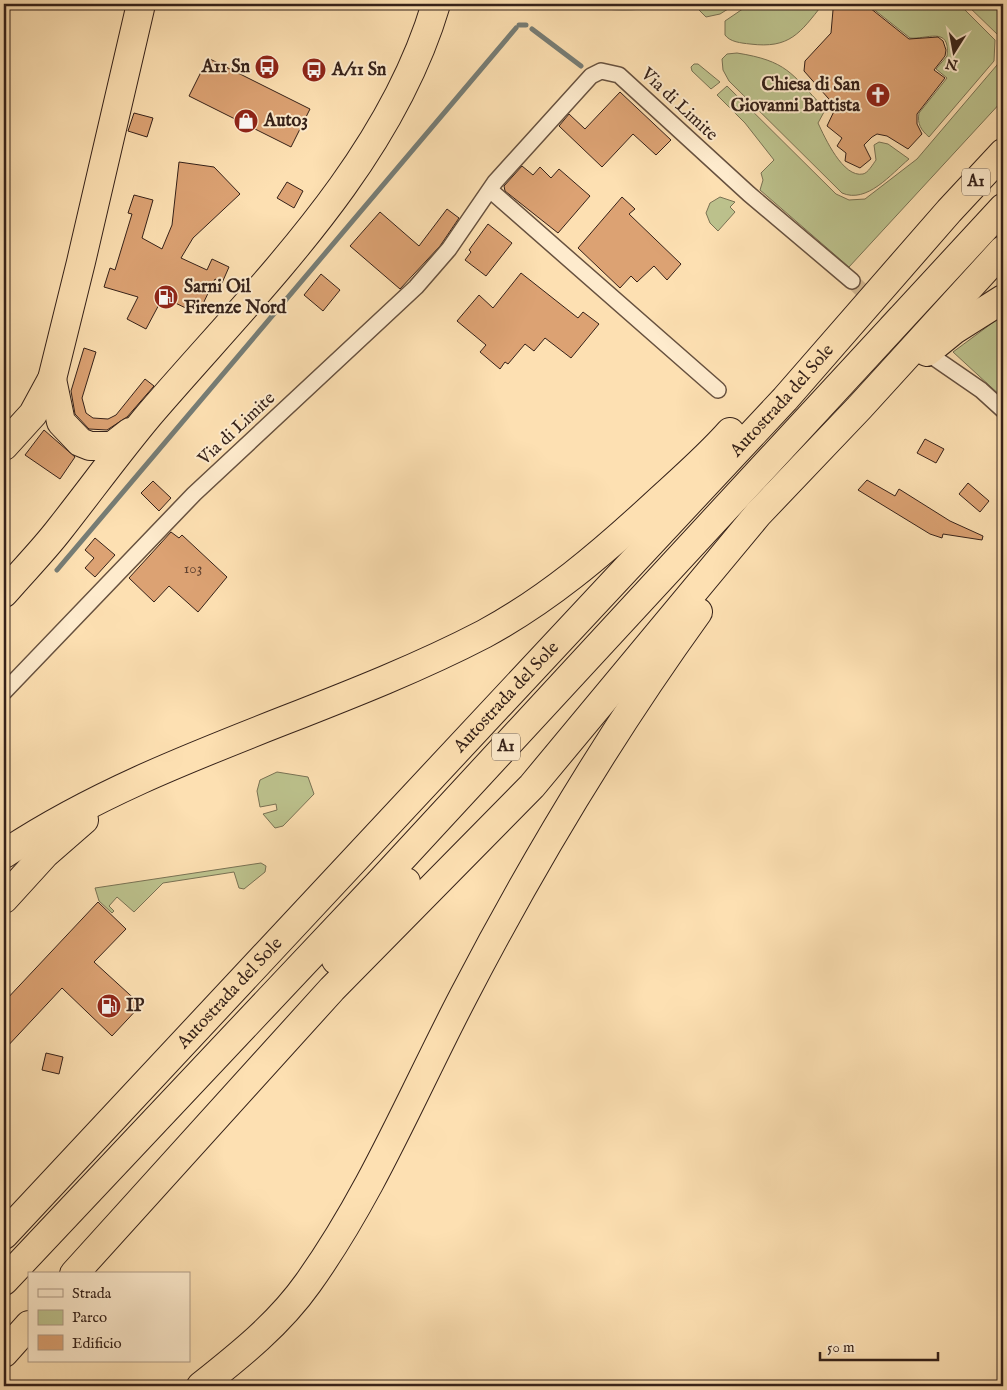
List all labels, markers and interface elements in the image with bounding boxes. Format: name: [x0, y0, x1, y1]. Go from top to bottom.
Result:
north arrow: [930, 28, 980, 78]
bus stop icon: A11 Sn: [254, 54, 280, 80]
text: N: [944, 54, 960, 74]
place label: A11 Sn: [201, 56, 250, 79]
bus stop icon: A/11 Sn: [301, 57, 327, 83]
place label: A/11 Sn: [331, 59, 387, 82]
street label: Via di Limite: [635, 63, 722, 147]
place label: Chiesa di San Giovanni Battista: [731, 74, 861, 118]
church icon: Chiesa di San Giovanni Battista: [865, 82, 891, 108]
shop icon: Auto3: [233, 108, 259, 134]
place label: Auto3: [263, 110, 308, 133]
road number: A1: [962, 168, 990, 196]
place label: Sarni Oil Firenze Nord: [184, 276, 287, 320]
fuel station icon: Sarni Oil Firenze Nord: [153, 284, 179, 310]
street label: Autostrada del Sole: [725, 339, 839, 463]
street label: Via di Limite: [193, 387, 280, 471]
house number: 103: [184, 559, 202, 578]
street label: Autostrada del Sole: [448, 637, 564, 758]
road number: A1: [492, 734, 520, 760]
street label: Autostrada del Sole: [172, 933, 288, 1054]
fuel station icon: IP: [96, 993, 122, 1019]
place label: IP: [126, 995, 145, 1018]
legend: [28, 1272, 190, 1362]
text: Strada: [72, 1284, 112, 1303]
text: Parco: [72, 1308, 107, 1327]
scale bar: [820, 1330, 937, 1362]
text: Edificio: [72, 1334, 122, 1353]
text: 50 m: [827, 1338, 855, 1357]

